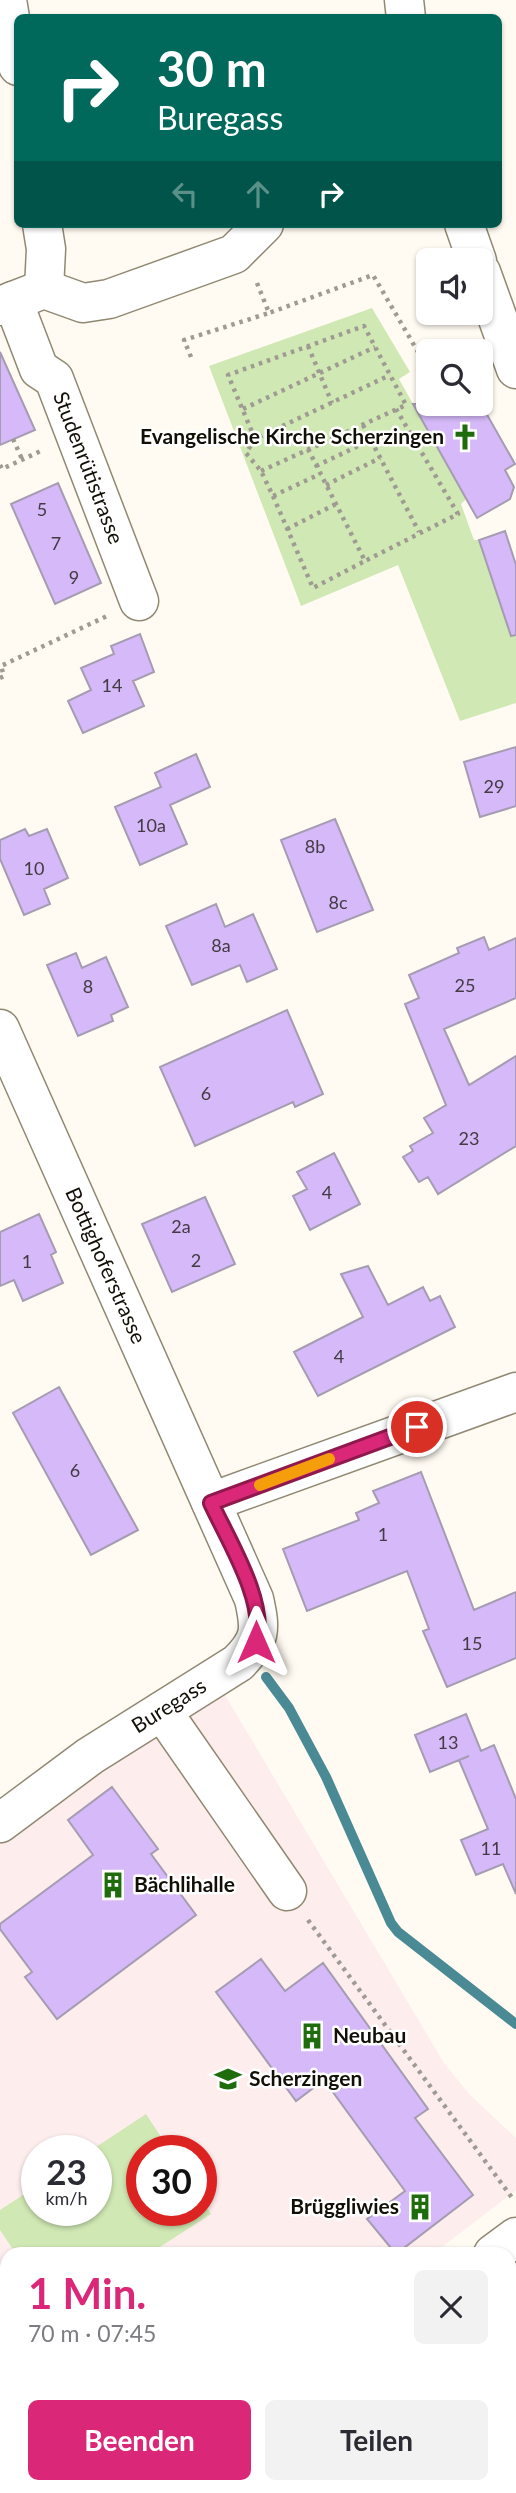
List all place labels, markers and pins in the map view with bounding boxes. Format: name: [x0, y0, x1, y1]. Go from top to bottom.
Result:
church icon: Evangelische Kirche Scherzingen: [450, 422, 480, 452]
place label: Evangelische Kirche Scherzingen: [140, 423, 444, 448]
pin: [387, 1397, 447, 1457]
building icon: Bächlihalle: [98, 1870, 128, 1900]
place label: Bächlihalle: [134, 1871, 235, 1896]
building icon: Neubau: [297, 2021, 327, 2051]
place label: Neubau: [333, 2022, 406, 2047]
school or university icon: Scherzingen: [213, 2064, 243, 2094]
place label: Scherzingen: [249, 2065, 362, 2090]
building icon: Brüggliwies: [405, 2192, 435, 2222]
place label: Brüggliwies: [290, 2193, 399, 2218]

